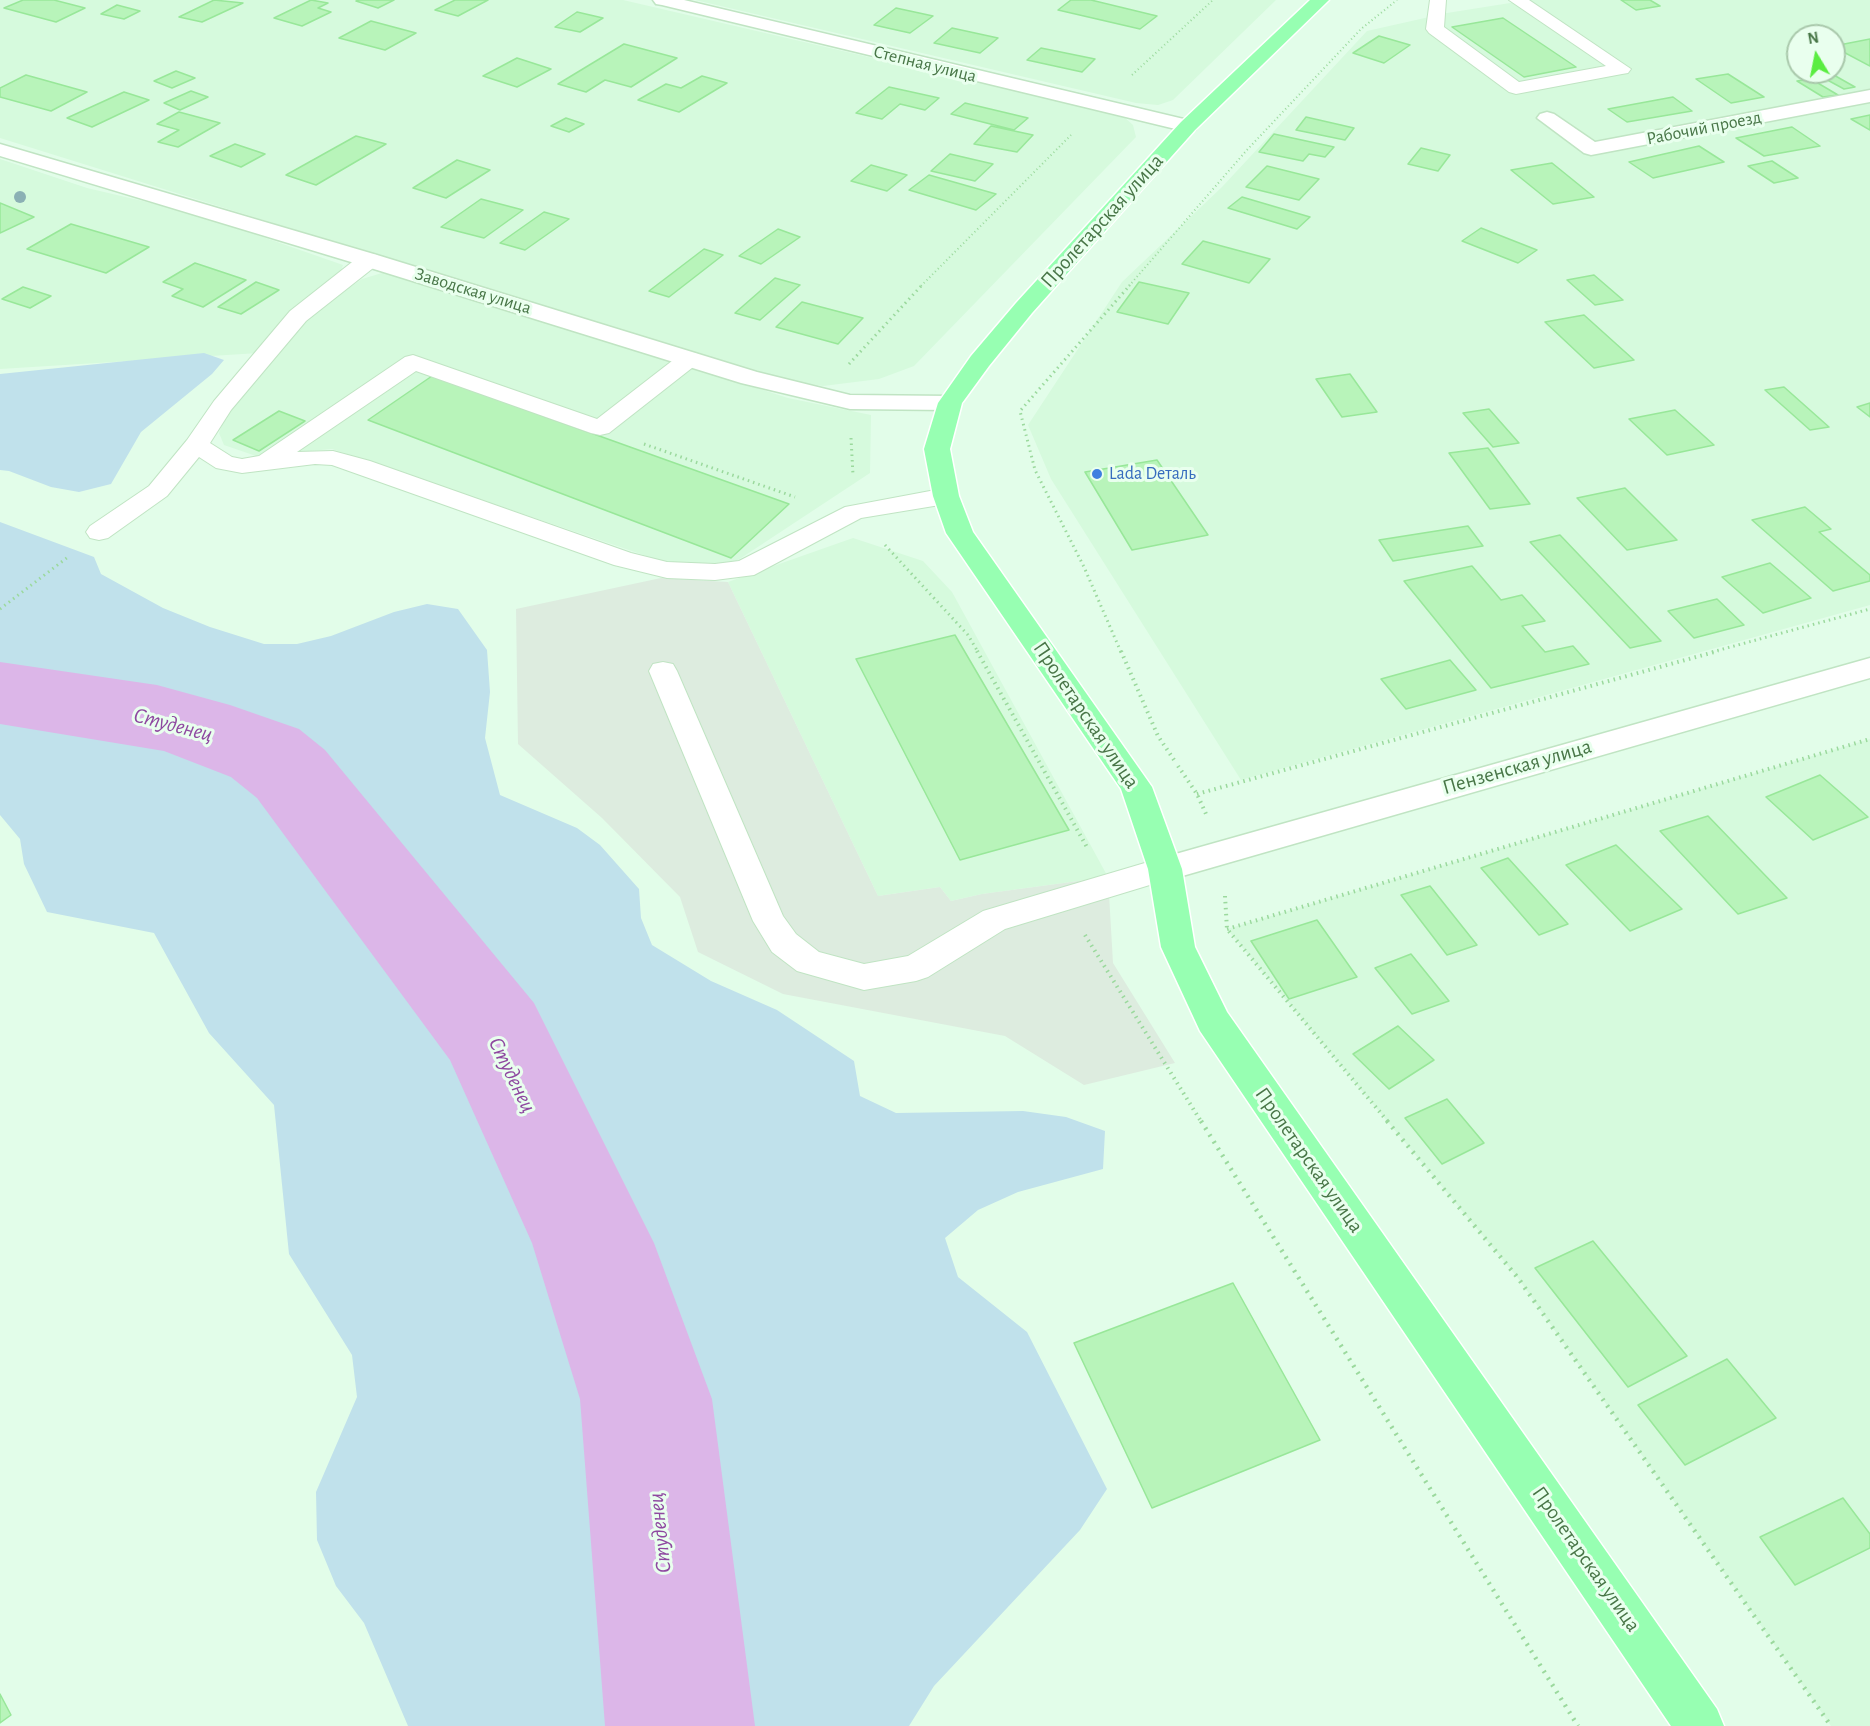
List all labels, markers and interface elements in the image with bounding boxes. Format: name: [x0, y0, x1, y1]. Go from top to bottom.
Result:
north arrow: [1786, 24, 1846, 84]
text: N: [1806, 29, 1820, 47]
street label: Степная улица: [871, 41, 979, 87]
street label: Рабочий проезд: [1645, 106, 1763, 150]
street label: Пролетарская улица: [1035, 149, 1169, 293]
street label: Заводская улица: [412, 263, 534, 319]
place label: Lada Dеталь: [1109, 463, 1196, 485]
marker: Lada Dеталь: [1090, 467, 1104, 481]
street label: Пролетарская улица: [1027, 637, 1145, 793]
water label: Студенец: [131, 702, 215, 748]
street label: Пензенская улица: [1440, 734, 1594, 800]
water label: Студенец: [482, 1033, 542, 1117]
street label: Пролетарская улица: [1249, 1082, 1369, 1238]
street label: Пролетарская улица: [1526, 1481, 1646, 1637]
water label: Студенец: [643, 1491, 677, 1575]

